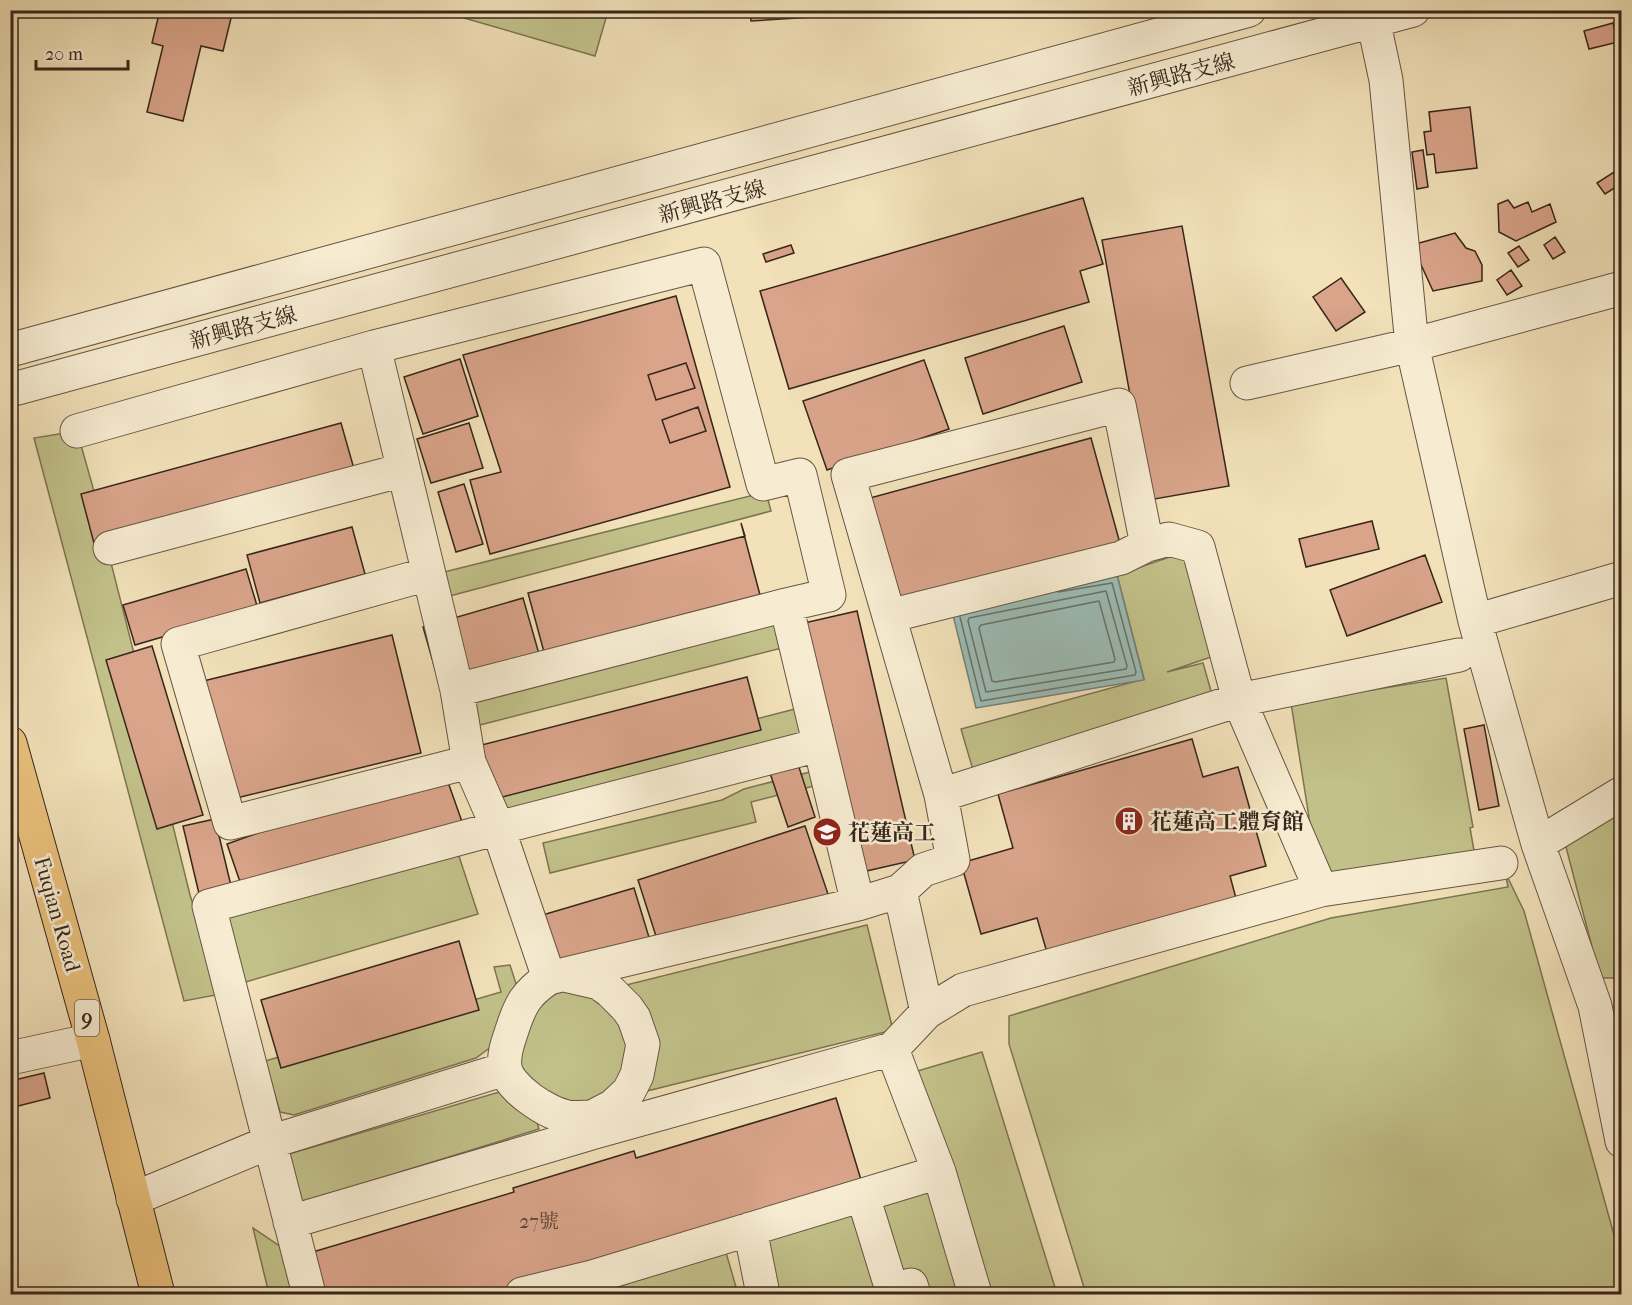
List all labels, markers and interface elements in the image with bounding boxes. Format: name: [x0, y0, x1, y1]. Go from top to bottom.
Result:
scale bar: [36, 33, 128, 71]
text: 20 m: [45, 44, 83, 65]
street label: 新興路支線: [1125, 48, 1238, 102]
street label: 新興路支線: [656, 175, 769, 229]
street label: 新興路支線: [187, 301, 300, 355]
building icon: 花蓮高工體育館: [1113, 805, 1145, 837]
place label: 花蓮高工體育館: [1150, 809, 1304, 835]
school or university icon: 花蓮高工: [811, 816, 843, 848]
place label: 花蓮高工: [848, 820, 936, 846]
street label: Fuqian Road: [28, 854, 86, 976]
road number: 9: [75, 1000, 99, 1036]
house number: 27號: [519, 1210, 559, 1233]

